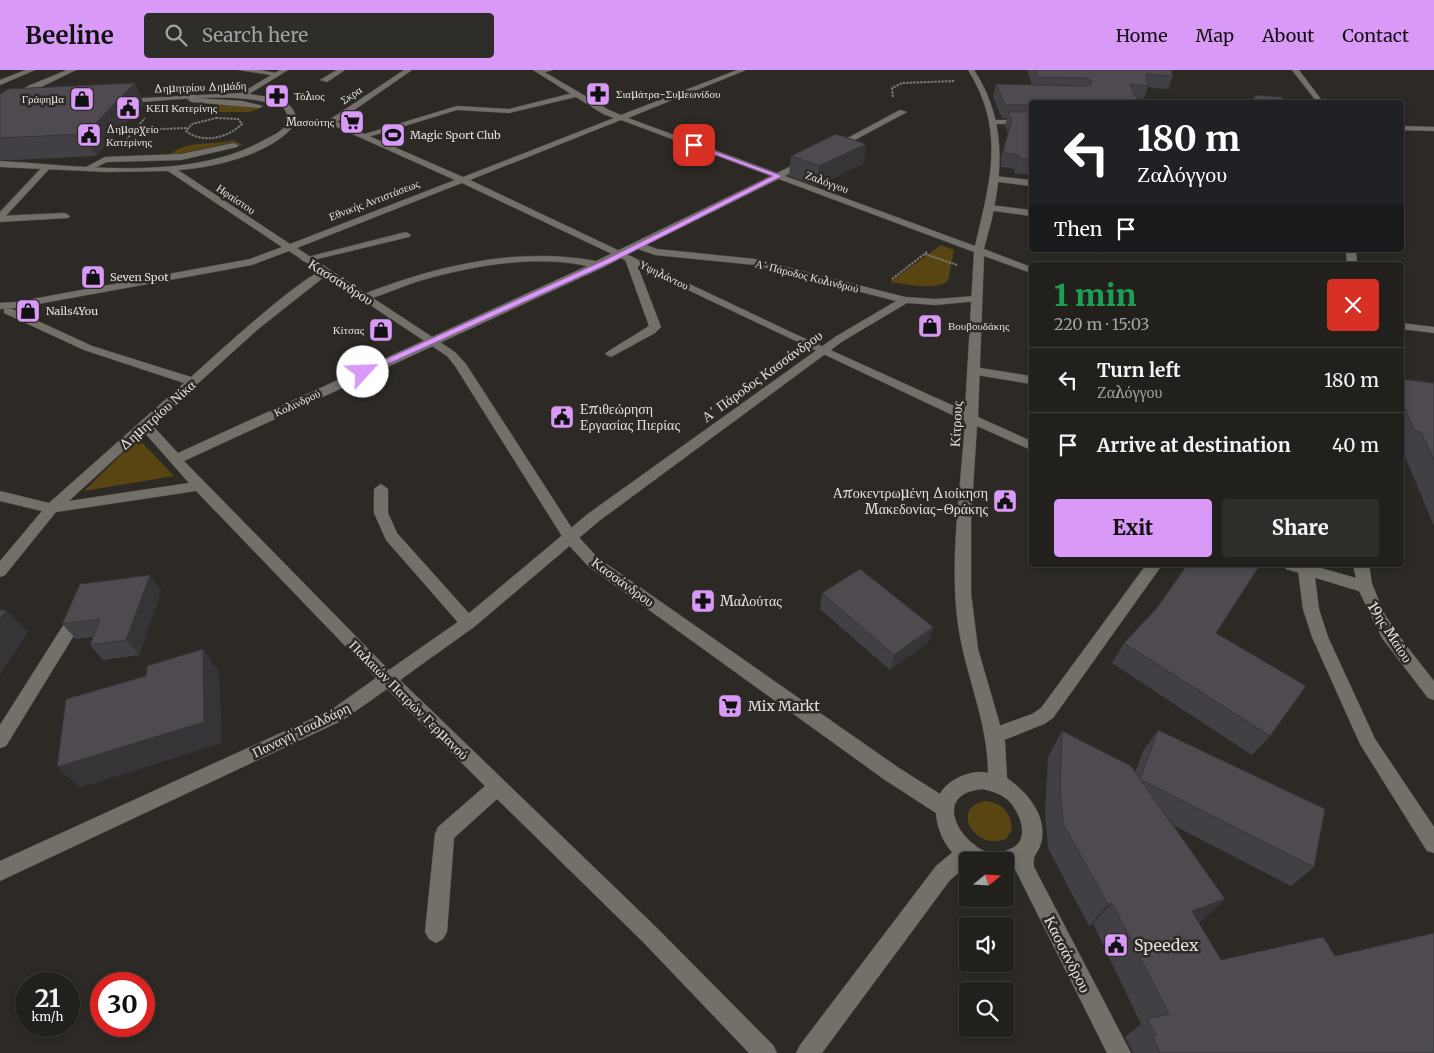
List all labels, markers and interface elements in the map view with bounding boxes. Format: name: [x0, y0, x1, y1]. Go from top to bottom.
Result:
search box: [144, 13, 494, 58]
text: Beeline: [25, 20, 114, 51]
icon: search: [162, 21, 190, 49]
text: Search here: [202, 23, 308, 47]
text: Home: [1116, 24, 1168, 47]
text: Map: [1196, 24, 1234, 47]
text: About: [1262, 24, 1314, 47]
text: Contact: [1342, 24, 1409, 47]
street label: Δημητρίου Δημάδη: [153, 78, 247, 96]
pharmacy icon: Σιαμάτρα-Συμεωνίδου: [585, 81, 611, 107]
pharmacy icon: Τόλιος: [264, 83, 290, 109]
street label: Σκρα: [337, 83, 365, 107]
shop icon: Γράφημα: [69, 86, 95, 112]
place label: Σιαμάτρα-Συμεωνίδου: [616, 87, 721, 101]
place label: Τόλιος: [294, 89, 325, 103]
place label: Γράφημα: [22, 92, 64, 106]
public building icon: ΚΕΠ Κατερίνης: [115, 95, 141, 121]
place label: ΚΕΠ Κατερίνης: [146, 101, 218, 115]
supermarket icon: Μασούτης: [339, 109, 365, 135]
place label: Μασούτης: [286, 115, 335, 129]
text: 180 m: [1137, 117, 1240, 161]
icon: left: [1054, 120, 1119, 185]
public building icon: Δημαρχείο Κατερίνης: [76, 122, 102, 148]
place label: Δημαρχείο Κατερίνης: [106, 122, 159, 149]
sports icon: Magic Sport Club: [380, 122, 406, 148]
pin: [673, 124, 715, 166]
place label: Magic Sport Club: [410, 128, 501, 142]
icon: arrive: [680, 131, 708, 159]
text: Ζαλόγγου: [1137, 160, 1227, 188]
street label: Ζαλόγγου: [803, 168, 851, 196]
street label: Εθνικής Αντιστάσεως: [327, 176, 422, 224]
street label: Ηφαίστου: [214, 181, 259, 218]
icon: arrive: [1112, 215, 1140, 243]
text: Then: [1054, 217, 1102, 241]
street label: Κασσάνδρου: [305, 255, 377, 309]
street label: Α΄ Πάροδος Κολινδρού: [754, 256, 861, 296]
street label: Υψηλάντου: [637, 257, 691, 293]
shop icon: Seven Spot: [80, 264, 106, 290]
place label: Seven Spot: [110, 270, 169, 284]
text: 1 min: [1054, 276, 1136, 314]
button: close: [1327, 279, 1379, 331]
shop icon: Nails4You: [15, 298, 41, 324]
place label: Nails4You: [46, 304, 98, 318]
shop icon: Βουβουδάκης: [917, 313, 943, 339]
text: 220 m · 15:03: [1054, 314, 1150, 334]
shop icon: Κίτσας: [368, 317, 394, 343]
place label: Βουβουδάκης: [948, 319, 1010, 333]
place label: Κίτσας: [333, 323, 365, 337]
street label: Α΄ Πάροδος Κασσάνδρου: [698, 326, 826, 426]
position arrow: [336, 345, 388, 397]
text: Turn left: [1097, 358, 1181, 382]
icon: left: [1054, 366, 1082, 394]
text: 180 m: [1324, 368, 1379, 392]
street label: Δημητρίου Νίκα: [115, 375, 200, 454]
text: Ζαλόγγου: [1097, 382, 1163, 402]
street label: Κολινδρού: [272, 386, 323, 420]
place label: Επιθεώρηση Εργασίας Πιερίας: [580, 400, 680, 434]
street label: Κίτρους: [946, 400, 966, 447]
public building icon: Επιθεώρηση Εργασίας Πιερίας: [549, 404, 575, 430]
icon: arrive: [1054, 431, 1082, 459]
text: Arrive at destination: [1097, 433, 1291, 457]
text: 40 m: [1332, 433, 1379, 457]
place label: Αποκεντρωμένη Διοίκηση Μακεδονίας-Θράκης: [833, 484, 988, 518]
public building icon: Αποκεντρωμένη Διοίκηση Μακεδονίας-Θράκης: [992, 488, 1018, 514]
button: Exit: [1054, 499, 1212, 557]
button: Share: [1222, 499, 1379, 557]
street label: Κασσάνδρου: [588, 553, 658, 611]
pharmacy icon: Μαλούτας: [690, 588, 716, 614]
place label: Μαλούτας: [720, 592, 782, 610]
street label: 19ης Μαΐου: [1364, 598, 1416, 666]
street label: Παλαιών Πατρών Γερμανού: [345, 636, 473, 764]
supermarket icon: Mix Markt: [717, 693, 743, 719]
place label: Mix Markt: [748, 697, 820, 715]
street label: Παναγή Τσαλδάρη: [249, 699, 353, 761]
north arrow: [959, 852, 1014, 908]
map controls: [959, 852, 1014, 1037]
street label: Κασσάνδρου: [1040, 912, 1096, 996]
button: sound: [959, 917, 1014, 972]
public building icon: Speedex: [1103, 932, 1129, 958]
place label: Speedex: [1134, 935, 1199, 955]
speed limit sign: 30: [90, 972, 155, 1037]
text: 21: [35, 982, 60, 1014]
button: search: [959, 982, 1014, 1037]
text: km/h: [32, 1009, 63, 1024]

